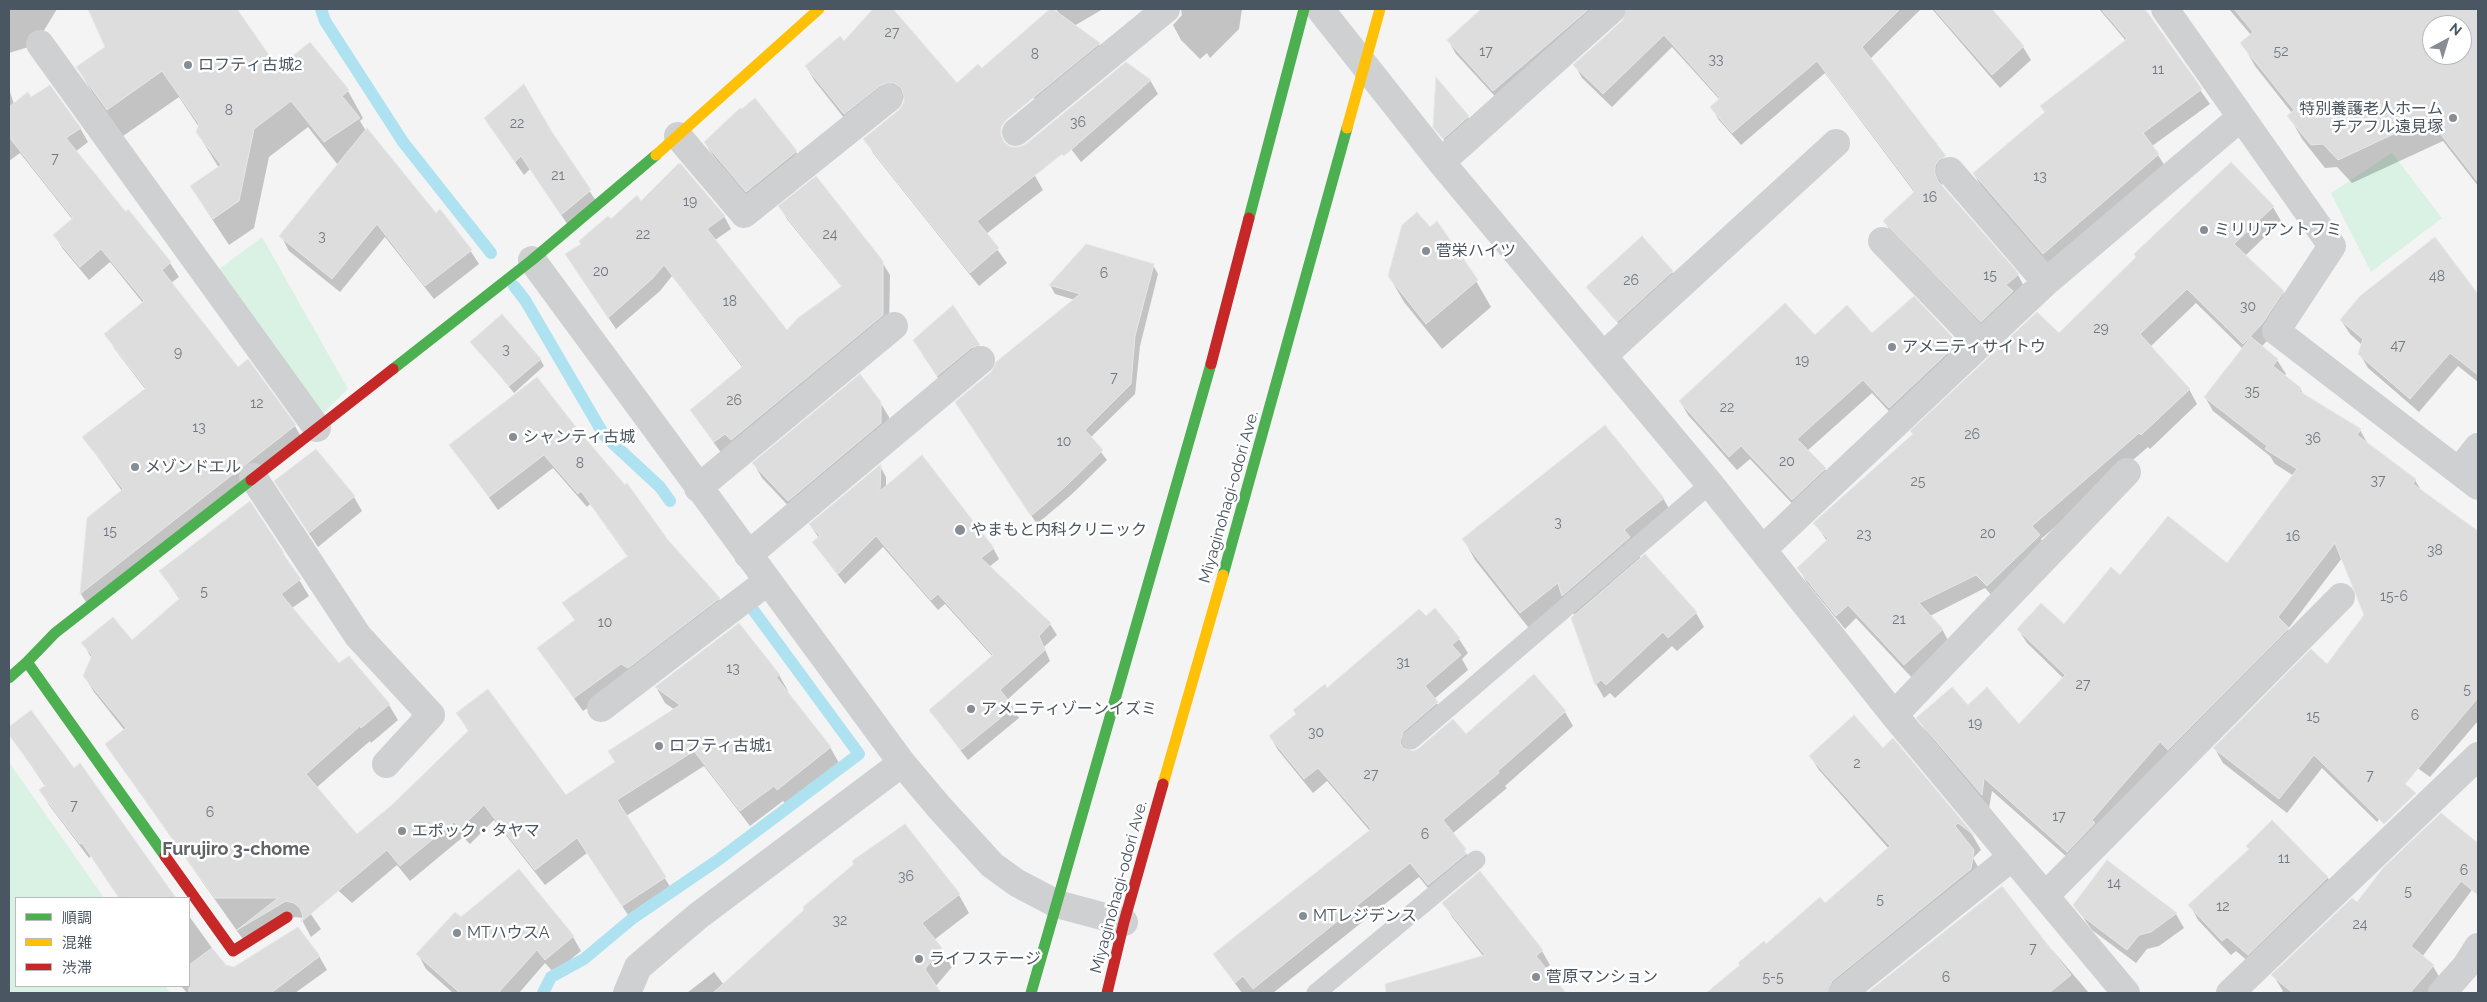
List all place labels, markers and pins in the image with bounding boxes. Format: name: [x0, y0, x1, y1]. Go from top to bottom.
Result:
place label: ロフティ古城2: [198, 55, 302, 75]
marker: ロフティ古城2: [182, 59, 194, 71]
place label: 特別養護老人ホーム チアフル遠見塚: [2299, 99, 2443, 137]
marker: 特別養護老人ホーム チアフル遠見塚: [2447, 112, 2459, 124]
place label: ミリリアントフミ: [2214, 220, 2342, 240]
marker: ミリリアントフミ: [2198, 224, 2210, 236]
place label: 菅栄ハイツ: [1436, 241, 1516, 261]
marker: 菅栄ハイツ: [1420, 245, 1432, 257]
place label: アメニティサイトウ: [1902, 337, 2046, 357]
marker: アメニティサイトウ: [1886, 341, 1898, 353]
place label: シャンティ古城: [523, 427, 635, 447]
marker: シャンティ古城: [507, 431, 519, 443]
place label: メゾンドエル: [145, 457, 241, 477]
marker: メゾンドエル: [129, 461, 141, 473]
place label: やまもと内科クリニック: [971, 520, 1147, 540]
marker: やまもと内科クリニック: [953, 523, 967, 537]
place label: アメニティゾーンイズミ: [981, 699, 1157, 719]
marker: アメニティゾーンイズミ: [965, 703, 977, 715]
place label: ロフティ古城1: [669, 736, 772, 756]
marker: ロフティ古城1: [653, 740, 665, 752]
place label: エポック・タヤマ: [412, 821, 540, 841]
marker: エポック・タヤマ: [396, 825, 408, 837]
place label: MTレジデンス: [1313, 906, 1417, 926]
marker: MTレジデンス: [1297, 910, 1309, 922]
place label: MTハウスA: [467, 923, 550, 943]
marker: MTハウスA: [451, 927, 463, 939]
place label: ライフステージ: [929, 949, 1041, 969]
marker: ライフステージ: [913, 953, 925, 965]
place label: 菅原マンション: [1546, 967, 1658, 987]
marker: 菅原マンション: [1530, 971, 1542, 983]

